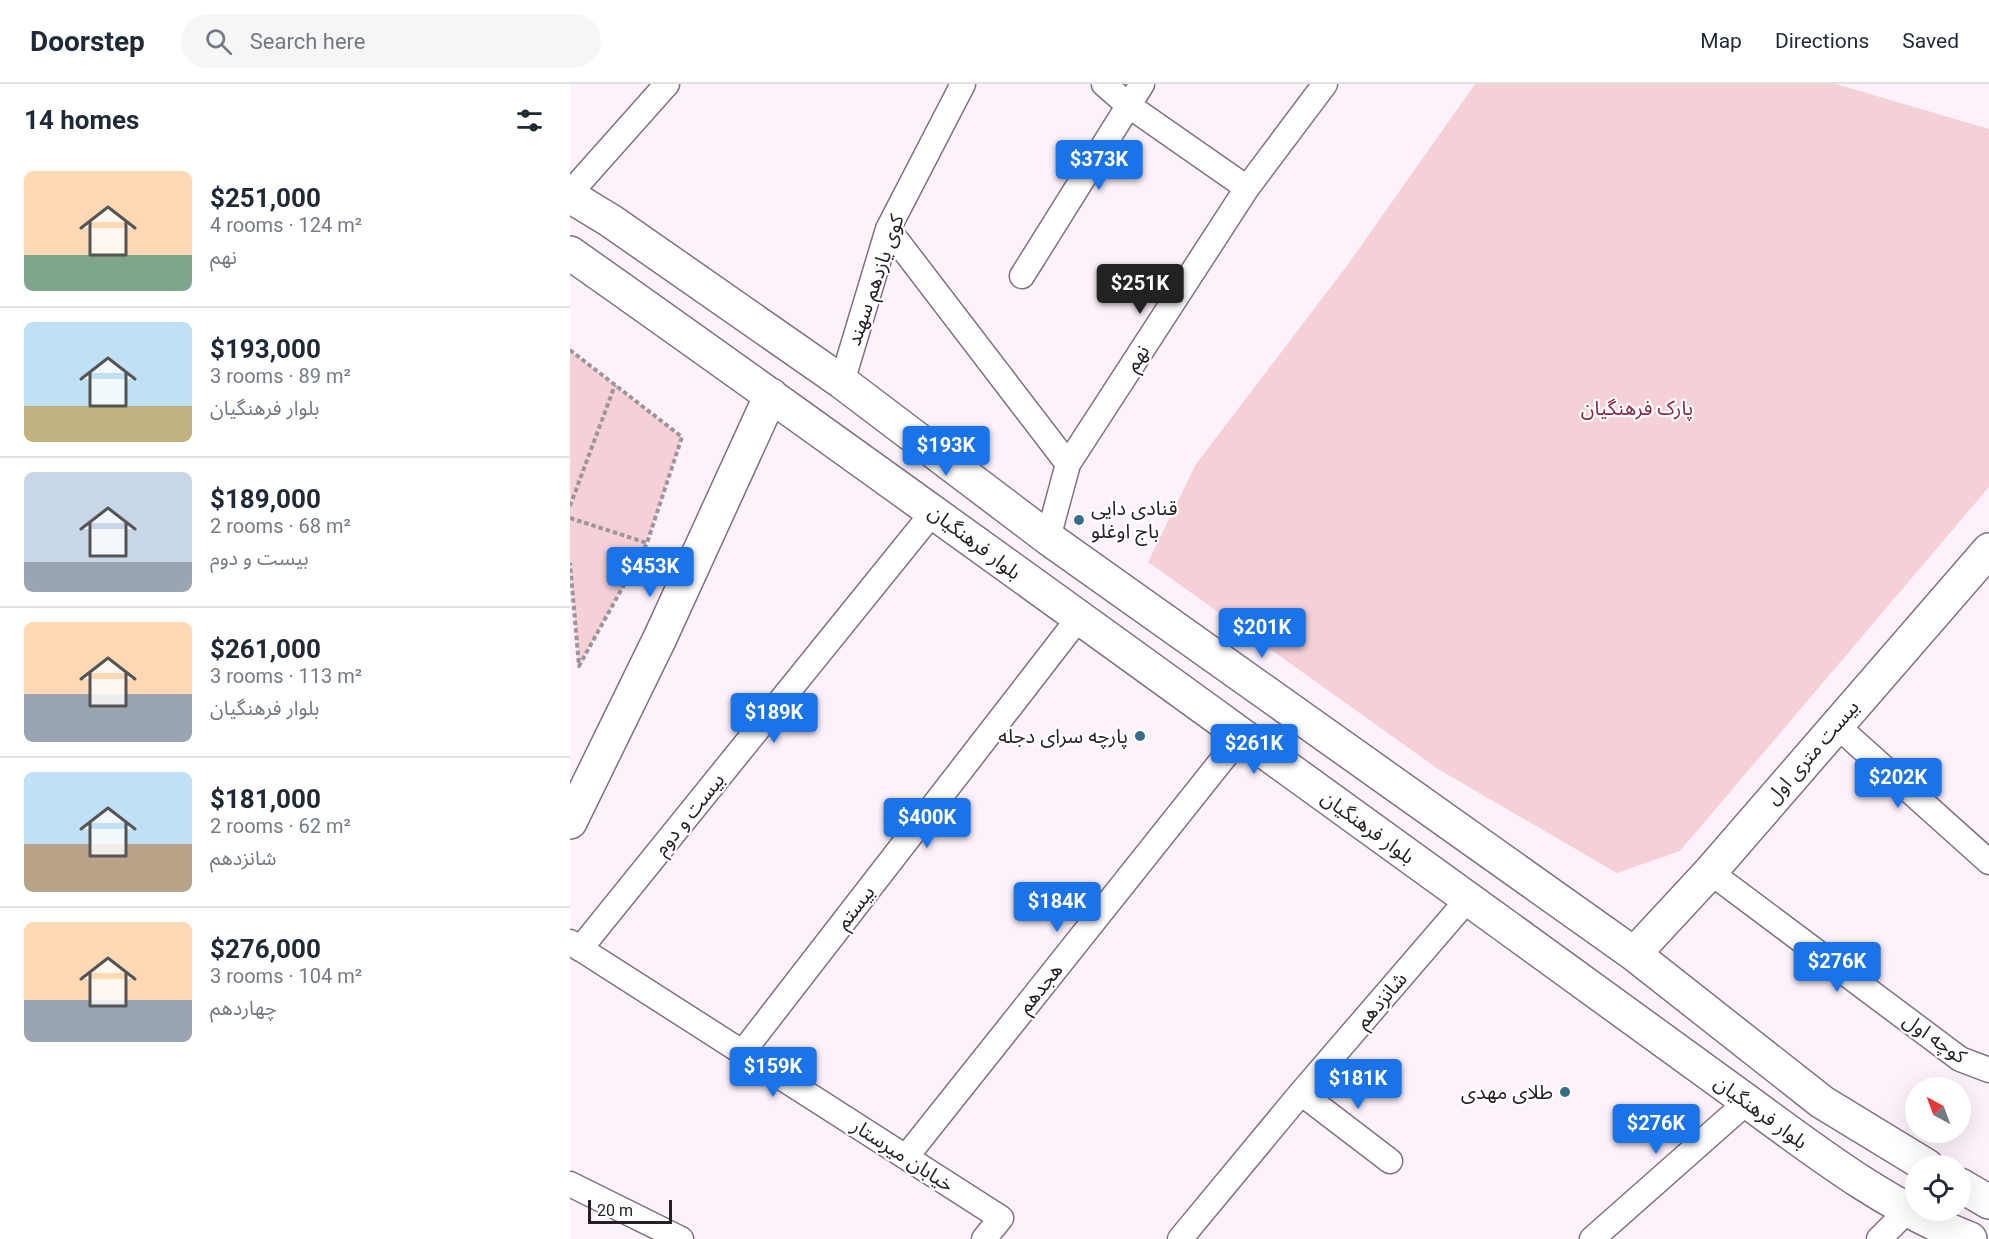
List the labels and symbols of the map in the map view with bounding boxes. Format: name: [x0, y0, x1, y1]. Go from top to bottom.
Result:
pin: $373K: [1057, 140, 1141, 191]
street label: کوی یازدهم سهند: [841, 211, 912, 350]
pin: $251K: [1098, 264, 1182, 315]
street label: نهم: [1120, 340, 1157, 377]
park label: پارک فرهنگیان: [1581, 396, 1693, 421]
pin: $193K: [904, 426, 988, 477]
place label: قنادی دایی باج اوغلو: [1091, 496, 1177, 546]
street label: بلوار فرهنگیان: [924, 499, 1026, 585]
marker: قنادی دایی باج اوغلو: [1072, 513, 1086, 527]
pin: $453K: [608, 547, 692, 598]
pin: $201K: [1220, 608, 1304, 659]
pin: $189K: [732, 693, 816, 744]
street label: بیست متری اول: [1760, 695, 1864, 809]
place label: پارچه سرای دجله: [998, 724, 1128, 749]
pin: $261K: [1212, 724, 1296, 775]
marker: پارچه سرای دجله: [1133, 729, 1147, 743]
pin: $202K: [1856, 758, 1940, 809]
street label: بیست و دوم: [649, 768, 732, 862]
street label: بلوار فرهنگیان: [1317, 785, 1419, 869]
pin: $400K: [885, 798, 969, 849]
street label: بیستم: [831, 880, 882, 935]
pin: $184K: [1015, 882, 1099, 933]
pin: $276K: [1795, 942, 1879, 993]
street label: هجدهم: [1013, 958, 1070, 1020]
street label: شانزدهم: [1350, 967, 1414, 1035]
street label: کوچه اول: [1898, 1008, 1972, 1070]
pin: $159K: [731, 1047, 815, 1098]
pin: $181K: [1316, 1059, 1400, 1110]
street label: بلوار فرهنگیان: [1710, 1070, 1812, 1154]
north arrow: [1905, 1077, 1971, 1143]
place label: طلای مهدی: [1461, 1080, 1553, 1104]
marker: طلای مهدی: [1558, 1085, 1572, 1099]
pin: $276K: [1614, 1104, 1698, 1155]
street label: خیابان میرستار: [847, 1113, 958, 1197]
scale bar: [588, 1197, 672, 1224]

